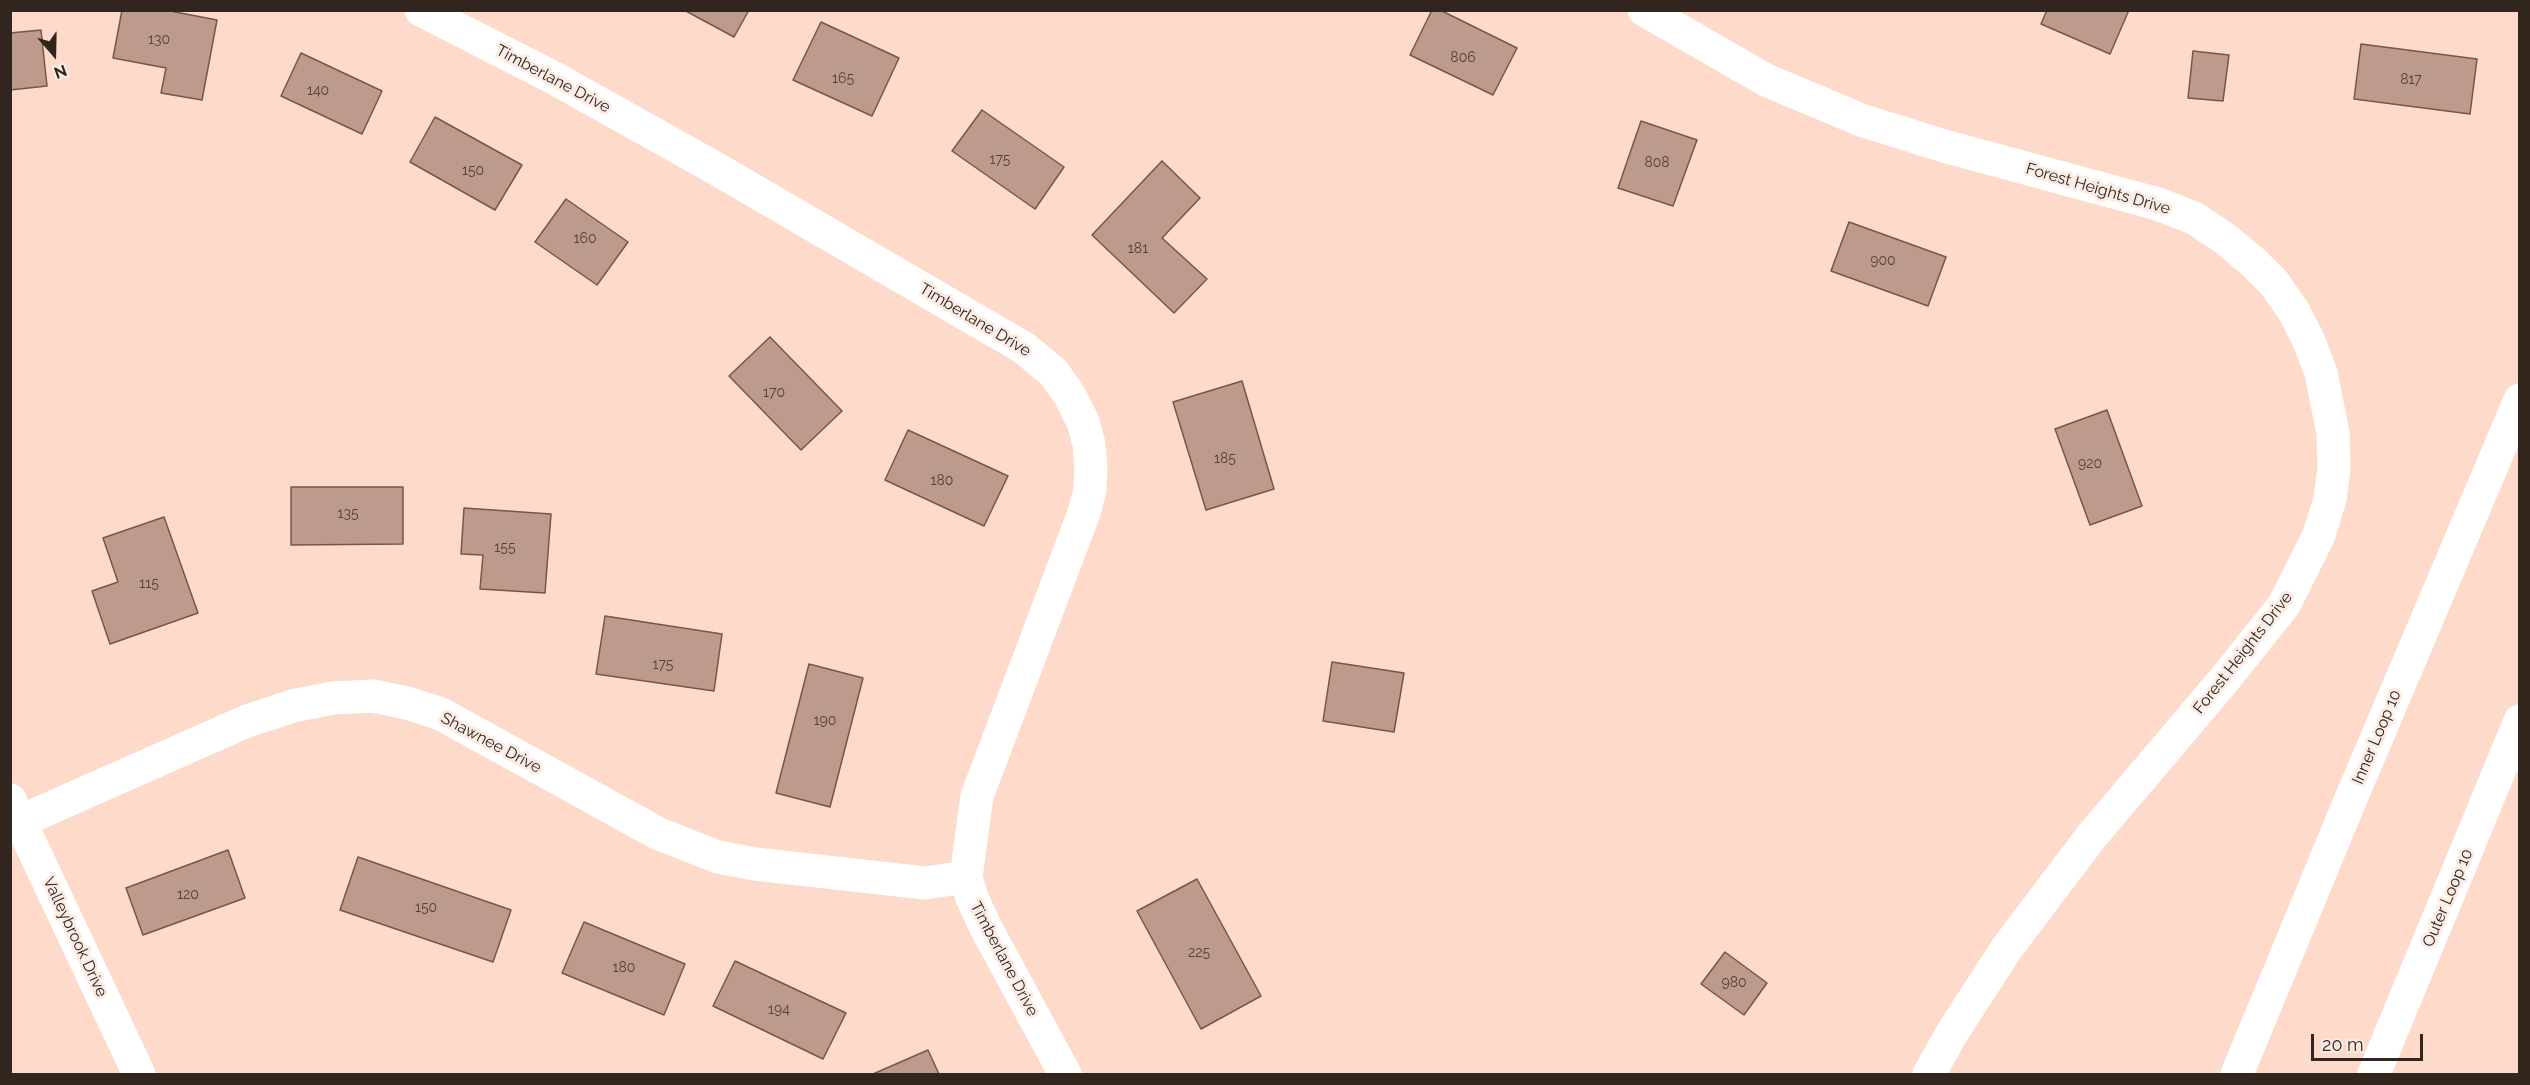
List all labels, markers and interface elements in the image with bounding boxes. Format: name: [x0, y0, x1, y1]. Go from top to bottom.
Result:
north arrow: [24, 24, 84, 84]
house number: 130: [148, 32, 170, 48]
street label: Timberlane Drive: [492, 41, 614, 117]
house number: 806: [1450, 50, 1476, 66]
text: N: [51, 60, 69, 82]
house number: 165: [832, 71, 854, 87]
house number: 817: [2400, 72, 2422, 88]
house number: 140: [307, 83, 329, 99]
house number: 175: [990, 152, 1010, 168]
house number: 808: [1644, 155, 1670, 171]
street label: Forest Heights Drive: [2024, 159, 2172, 219]
house number: 150: [462, 163, 484, 179]
house number: 160: [573, 231, 597, 247]
house number: 181: [1128, 241, 1148, 257]
house number: 900: [1870, 253, 1896, 269]
street label: Timberlane Drive: [916, 279, 1034, 361]
house number: 170: [763, 385, 785, 401]
house number: 185: [1214, 451, 1236, 467]
house number: 920: [2078, 456, 2102, 472]
house number: 180: [931, 473, 953, 489]
house number: 135: [337, 506, 359, 522]
house number: 155: [494, 540, 516, 556]
house number: 115: [139, 576, 159, 592]
street label: Forest Heights Drive: [2189, 588, 2297, 718]
house number: 175: [653, 657, 673, 673]
street label: Inner Loop 10: [2349, 687, 2405, 787]
street label: Shawnee Drive: [438, 708, 544, 778]
house number: 190: [814, 713, 836, 729]
street label: Outer Loop 10: [2419, 846, 2477, 950]
street label: Valleybrook Drive: [39, 874, 111, 1000]
house number: 120: [177, 887, 199, 903]
street label: Timberlane Drive: [966, 898, 1042, 1020]
house number: 150: [415, 900, 437, 916]
house number: 225: [1188, 945, 1210, 961]
house number: 180: [613, 960, 635, 976]
house number: 980: [1721, 975, 1747, 991]
house number: 194: [768, 1002, 790, 1018]
scale bar: [2314, 1022, 2426, 1060]
text: 20 m: [2322, 1034, 2364, 1055]

